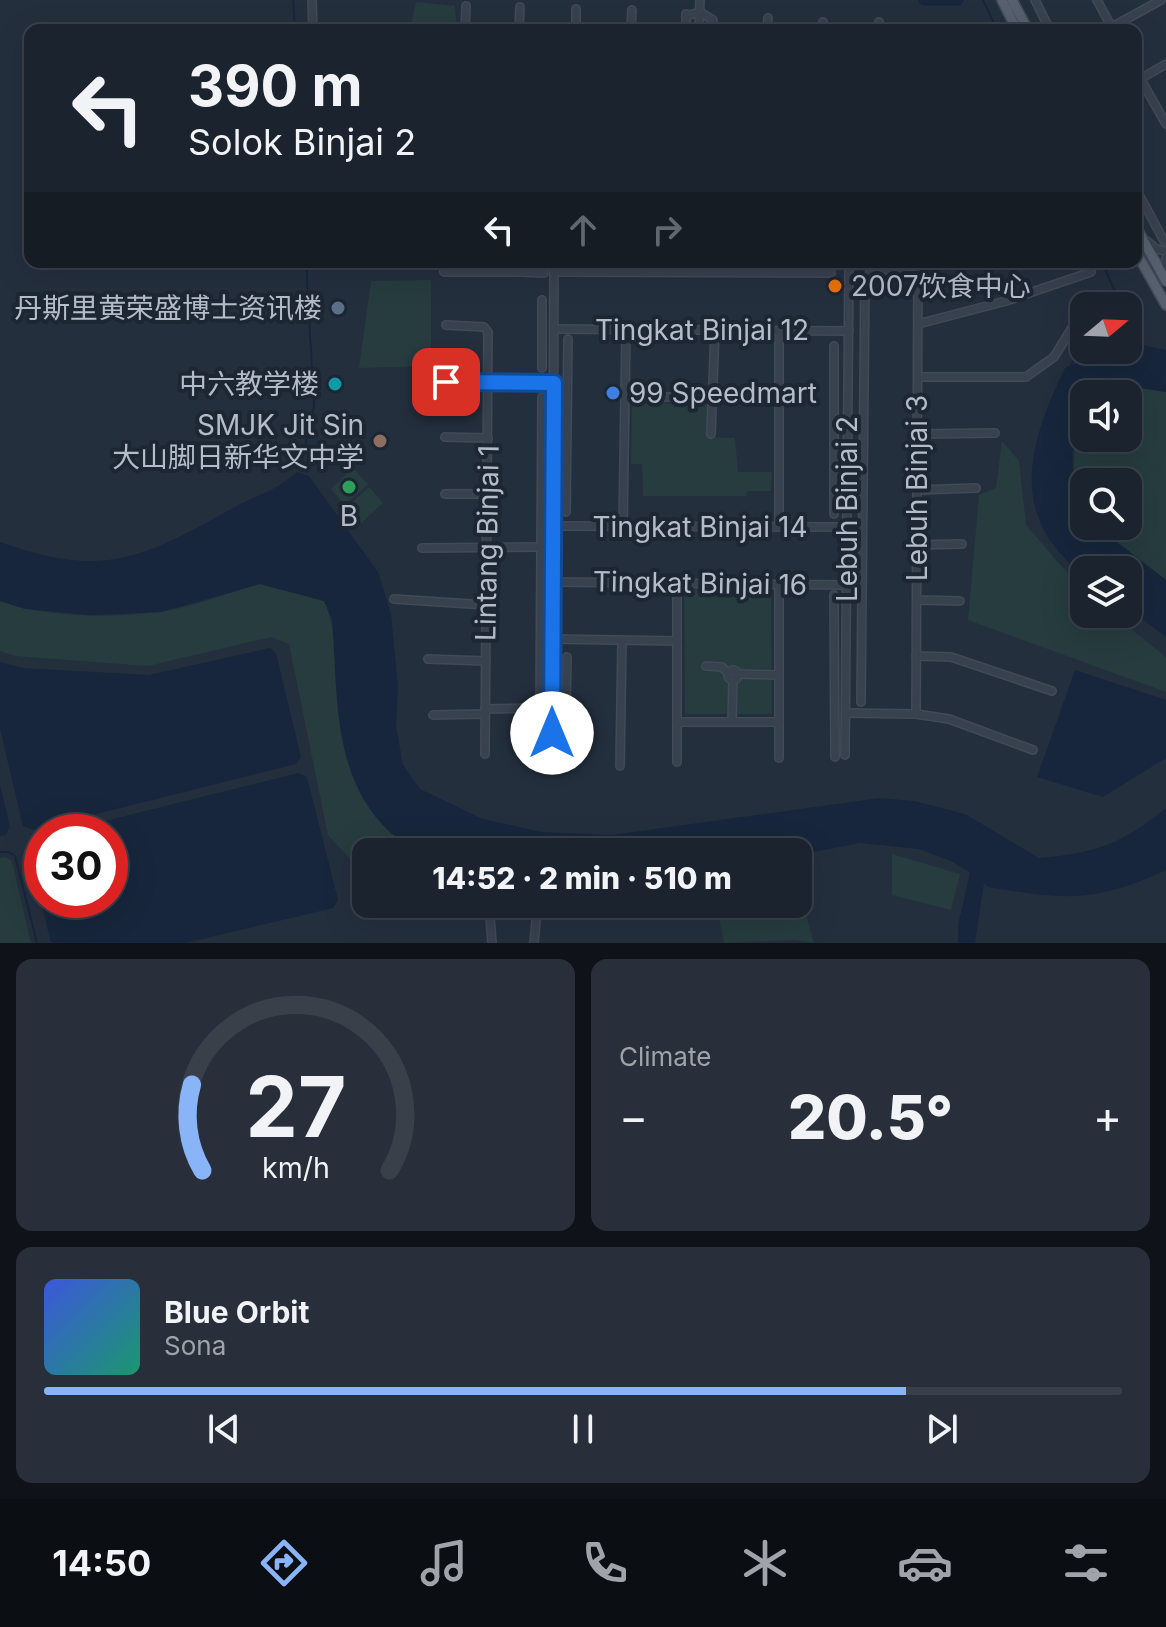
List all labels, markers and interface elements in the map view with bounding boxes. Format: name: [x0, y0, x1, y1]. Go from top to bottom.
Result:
text: 390 m: [188, 52, 363, 120]
icon: left: [56, 56, 160, 160]
text: Solok Binjai 2: [188, 120, 416, 164]
icon: left: [477, 208, 521, 252]
icon: ahead: [561, 208, 605, 252]
icon: right: [645, 208, 689, 252]
place label: 2007饮食中心: [851, 269, 1031, 303]
marker: 2007饮食中心: [826, 277, 844, 295]
place label: 丹斯里黄荣盛博士资讯楼: [14, 291, 322, 325]
north arrow: [1070, 292, 1142, 364]
map controls: [1070, 292, 1142, 628]
marker: 丹斯里黄荣盛博士资讯楼: [329, 299, 347, 317]
street label: Tingkat Binjai 12: [595, 313, 809, 347]
pin: [412, 348, 480, 416]
icon: arrive: [424, 360, 468, 404]
place label: 中六教学楼: [179, 367, 319, 401]
marker: 中六教学楼: [326, 375, 344, 393]
place label: 99 Speedmart: [629, 376, 817, 410]
button: sound: [1070, 380, 1142, 452]
marker: 99 Speedmart: [604, 384, 622, 402]
street label: Lebuh Binjai 3: [900, 395, 934, 581]
place label: SMJK Jit Sin 大山脚日新华文中学: [112, 408, 364, 474]
street label: Lebuh Binjai 2: [830, 416, 864, 602]
marker: SMJK Jit Sin 大山脚日新华文中学: [371, 432, 389, 450]
street label: Lintang Binjai 1: [468, 445, 506, 641]
button: search: [1070, 468, 1142, 540]
marker: B: [340, 478, 358, 496]
place label: B: [340, 499, 358, 533]
street label: Tingkat Binjai 14: [593, 510, 807, 544]
button: layers: [1070, 556, 1142, 628]
street label: Tingkat Binjai 16: [593, 564, 807, 602]
position arrow: [510, 691, 594, 775]
speed limit sign: 30: [24, 814, 128, 918]
text: 14:52 · 2 min · 510 m: [432, 860, 732, 896]
text: Climate: [619, 1041, 711, 1072]
text: 27: [245, 1056, 346, 1157]
text: 20.5°: [788, 1081, 953, 1153]
text: −: [619, 1090, 648, 1144]
text: +: [1093, 1090, 1122, 1144]
text: km/h: [262, 1150, 329, 1185]
text: Blue Orbit: [164, 1294, 309, 1330]
text: Sona: [164, 1330, 226, 1361]
icon: previous: [202, 1407, 246, 1451]
icon: pause: [561, 1407, 605, 1451]
icon: next: [920, 1407, 964, 1451]
icon: directions: [256, 1535, 312, 1591]
icon: music: [416, 1535, 472, 1591]
icon: phone: [577, 1535, 633, 1591]
icon: climate: [737, 1535, 793, 1591]
icon: car: [897, 1535, 953, 1591]
icon: filters: [1058, 1535, 1114, 1591]
text: 14:50: [52, 1541, 151, 1585]

